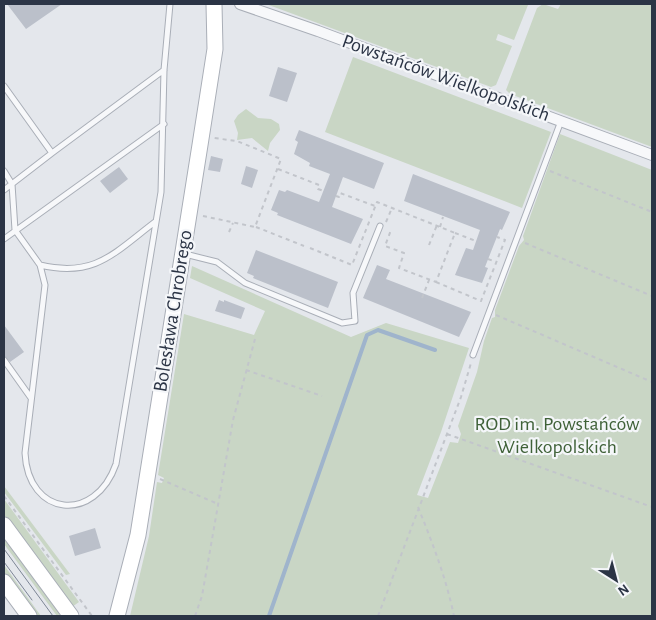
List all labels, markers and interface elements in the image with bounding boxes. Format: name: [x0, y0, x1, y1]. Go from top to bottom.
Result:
street label: Powstańców Wielkopolskich: [339, 31, 553, 125]
street label: Bolesława Chrobrego: [150, 229, 196, 393]
park label: ROD im. Powstańców Wielkopolskich: [475, 414, 640, 457]
north arrow: [591, 555, 641, 605]
text: N: [615, 581, 631, 598]

